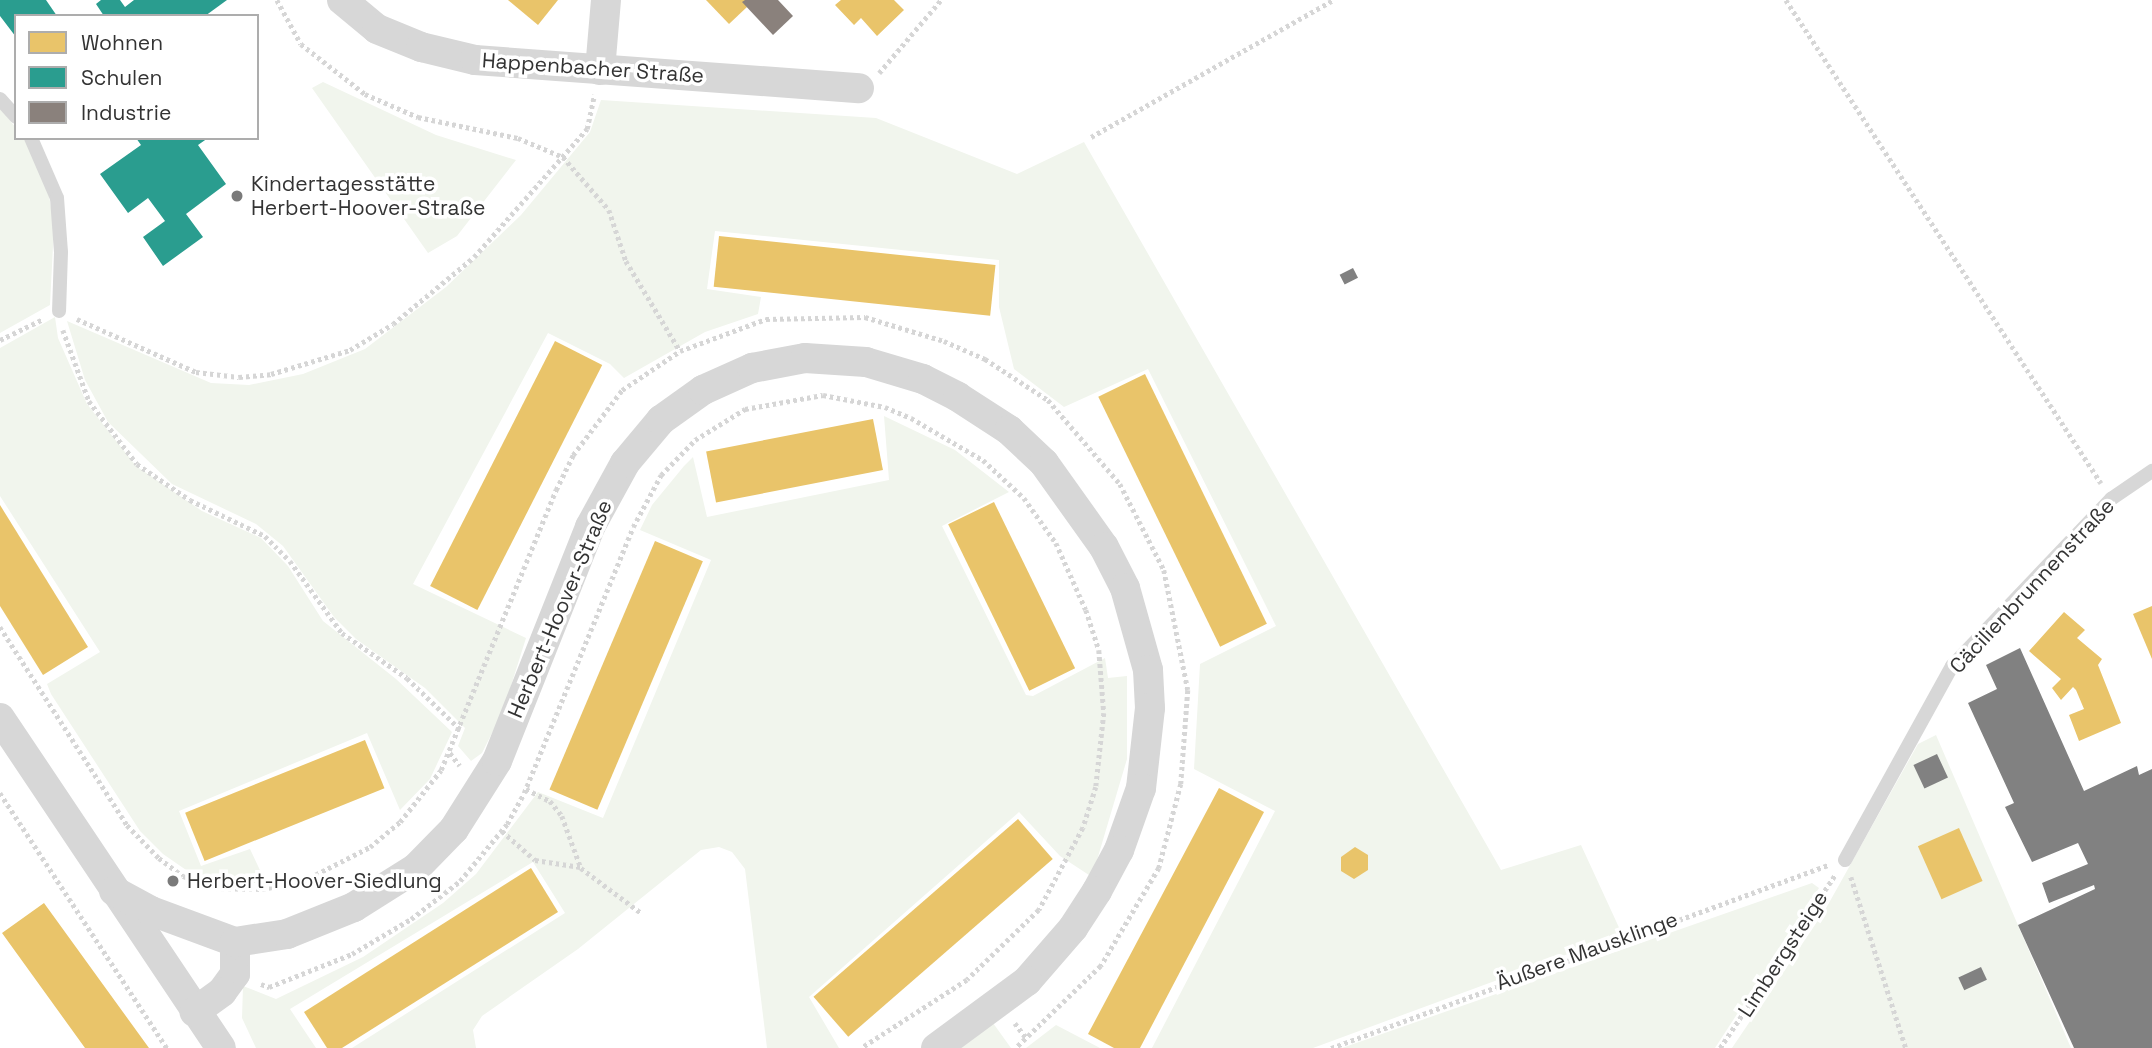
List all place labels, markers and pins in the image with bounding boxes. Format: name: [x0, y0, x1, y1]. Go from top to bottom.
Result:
place label: Kindertagesstätte Herbert-Hoover-Straße: [251, 171, 485, 221]
marker: Kindertagesstätte Herbert-Hoover-Straße: [229, 188, 245, 204]
place label: Herbert-Hoover-Siedlung: [187, 868, 442, 894]
marker: Herbert-Hoover-Siedlung: [165, 873, 181, 889]

